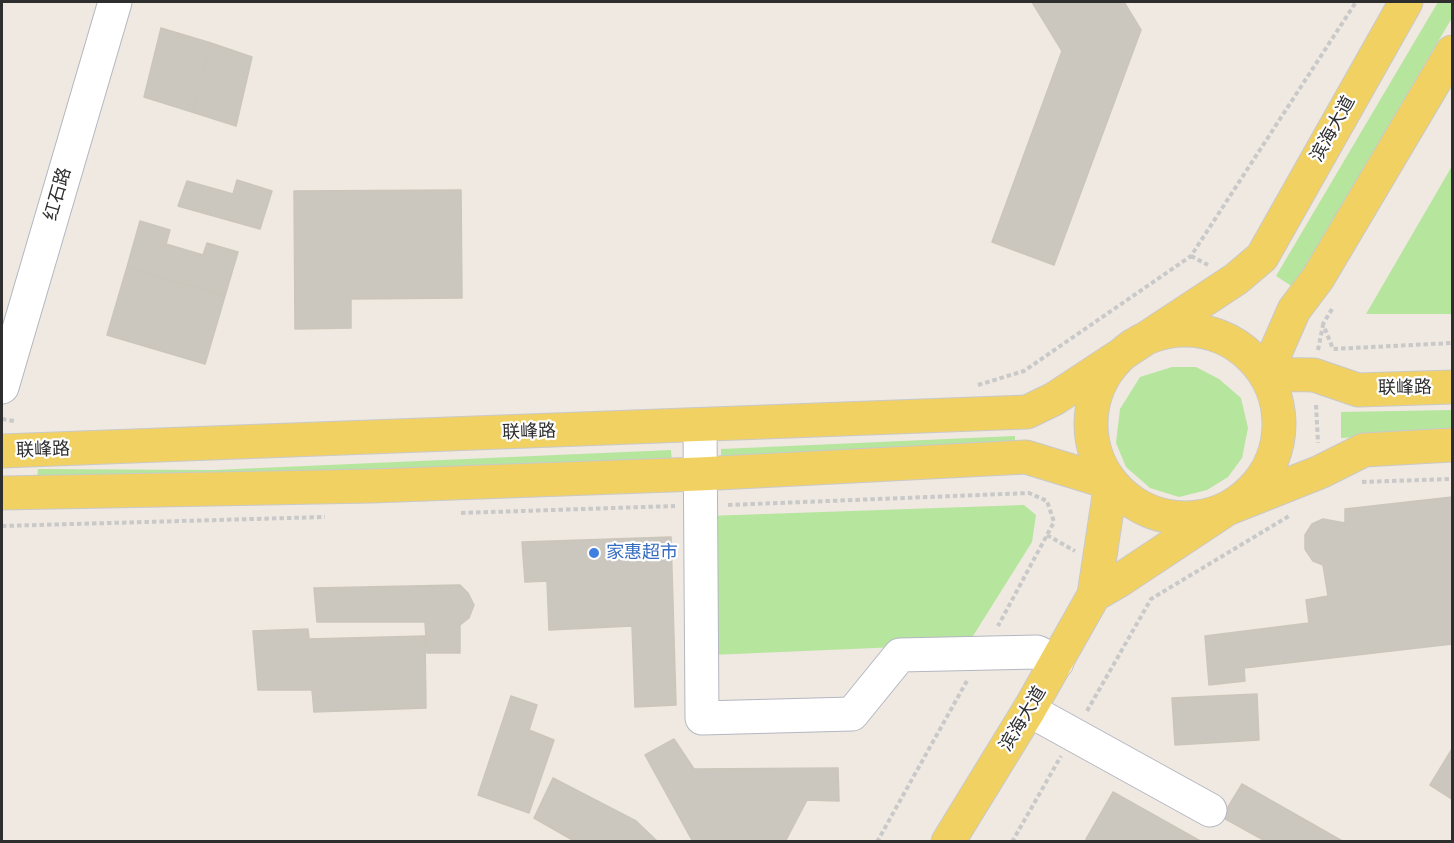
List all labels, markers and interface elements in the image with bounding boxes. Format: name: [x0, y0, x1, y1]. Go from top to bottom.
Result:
street label: 滨海大道: [1306, 92, 1360, 166]
street label: 红石路: [40, 165, 76, 223]
street label: 联峰路: [1378, 377, 1432, 399]
street label: 联峰路: [502, 420, 556, 444]
street label: 联峰路: [16, 438, 70, 462]
place label: 家惠超市: [606, 542, 678, 564]
marker: 家惠超市: [587, 546, 601, 560]
street label: 滨海大道: [995, 683, 1051, 755]

